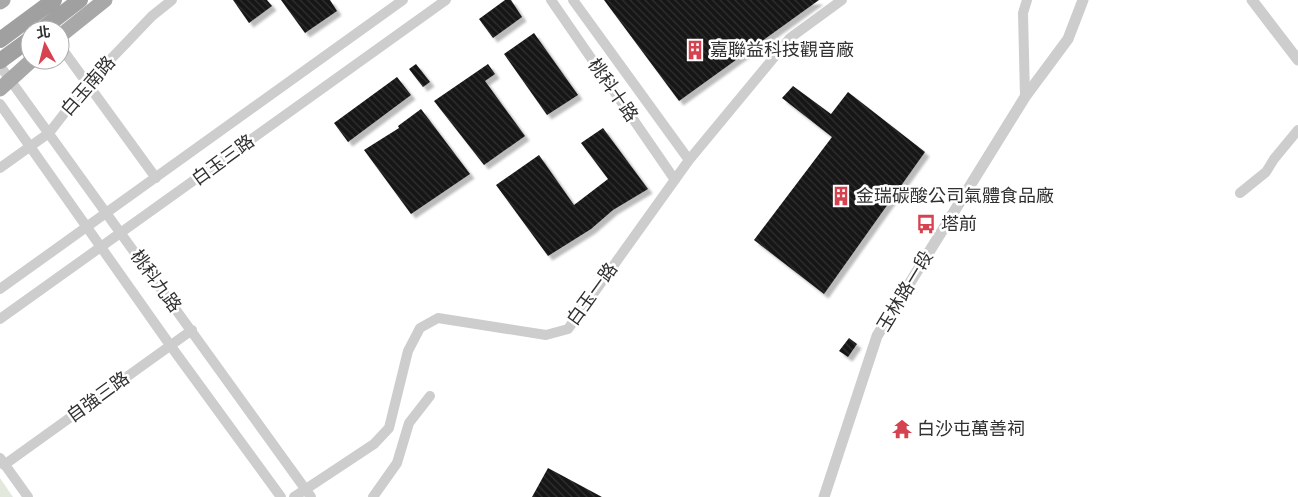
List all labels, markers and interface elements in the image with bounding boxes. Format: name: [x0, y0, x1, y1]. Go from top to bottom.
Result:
north arrow: [20, 20, 70, 70]
text: 北: [35, 22, 51, 42]
place label: 嘉聯益科技觀音廠: [710, 38, 854, 62]
building icon: 嘉聯益科技觀音廠: [684, 39, 706, 61]
street label: 白玉南路: [55, 51, 121, 121]
street label: 桃科十路: [583, 54, 643, 126]
street label: 白玉三路: [187, 129, 259, 191]
place label: 金瑞碳酸公司氣體食品廠: [856, 184, 1054, 208]
building icon: 金瑞碳酸公司氣體食品廠: [830, 185, 852, 207]
place label: 塔前: [941, 212, 977, 236]
bus stop icon: 塔前: [915, 213, 937, 235]
street label: 桃科九路: [125, 245, 187, 317]
street label: 玉林路一段: [872, 246, 938, 336]
street label: 白玉一路: [561, 258, 623, 330]
street label: 自強三路: [62, 366, 134, 428]
place label: 白沙屯萬善祠: [917, 417, 1025, 441]
temple icon: 白沙屯萬善祠: [891, 418, 913, 440]

